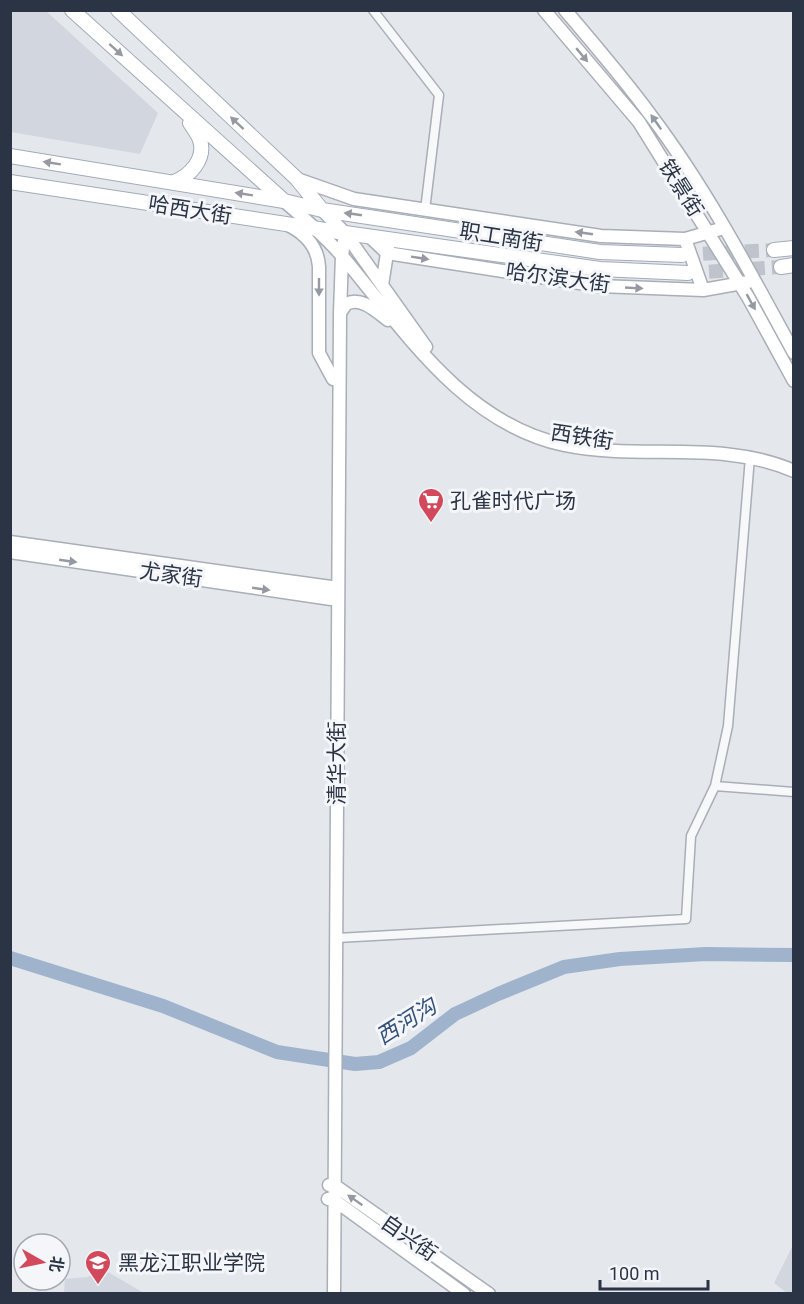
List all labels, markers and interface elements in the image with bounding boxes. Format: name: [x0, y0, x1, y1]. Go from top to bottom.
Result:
one-way arrow: [108, 43, 123, 57]
one-way arrow: [575, 47, 588, 62]
one-way arrow: [650, 115, 662, 131]
one-way arrow: [230, 116, 245, 130]
street label: 铁景街: [654, 155, 708, 221]
one-way arrow: [42, 158, 61, 167]
one-way arrow: [235, 189, 254, 198]
street label: 哈西大街: [147, 192, 233, 228]
one-way arrow: [343, 210, 362, 219]
street label: 职工南街: [458, 219, 544, 255]
one-way arrow: [574, 229, 593, 238]
one-way arrow: [411, 254, 430, 263]
street label: 哈尔滨大街: [504, 259, 612, 297]
one-way arrow: [314, 277, 324, 296]
one-way arrow: [624, 283, 643, 292]
one-way arrow: [746, 294, 756, 311]
street label: 西铁街: [549, 420, 615, 454]
supermarket icon: 孔雀时代广场: [416, 486, 446, 524]
place label: 孔雀时代广场: [450, 489, 576, 513]
one-way arrow: [59, 556, 78, 565]
street label: 尤家街: [138, 559, 204, 591]
one-way arrow: [252, 584, 271, 593]
street label: 清华大街: [325, 721, 349, 805]
water label: 西河沟: [372, 992, 443, 1050]
one-way arrow: [347, 1194, 363, 1206]
street label: 自兴街: [376, 1210, 442, 1266]
north arrow: [12, 1232, 72, 1292]
school or university icon: 黑龙江职业学院: [83, 1248, 113, 1286]
place label: 黑龙江职业学院: [118, 1251, 265, 1275]
scale bar: [600, 1253, 708, 1291]
text: 北: [46, 1255, 67, 1274]
text: 100 m: [609, 1263, 660, 1284]

